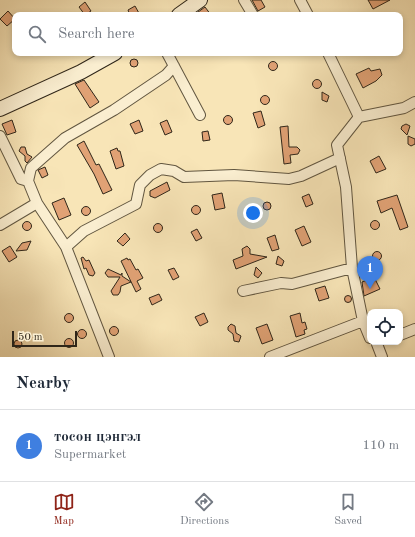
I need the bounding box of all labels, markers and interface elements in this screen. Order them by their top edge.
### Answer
search box [12,12,403,56]
icon: search [26,23,48,45]
text: Search here [58,27,135,42]
your location [243,203,263,223]
pin: 1 [357,256,383,289]
map controls [367,309,403,345]
button: locate [367,309,403,345]
scale bar [12,329,77,348]
text: 50 m [18,332,43,343]
text: Nearby [16,375,71,392]
text: тосон цэнгэл [54,430,141,445]
text: 1 [25,439,33,452]
text: 110 m [362,439,399,452]
text: Supermarket [54,448,126,461]
tab: Map [53,491,75,529]
tab: Directions [180,491,229,529]
tab: Saved [334,491,362,529]

